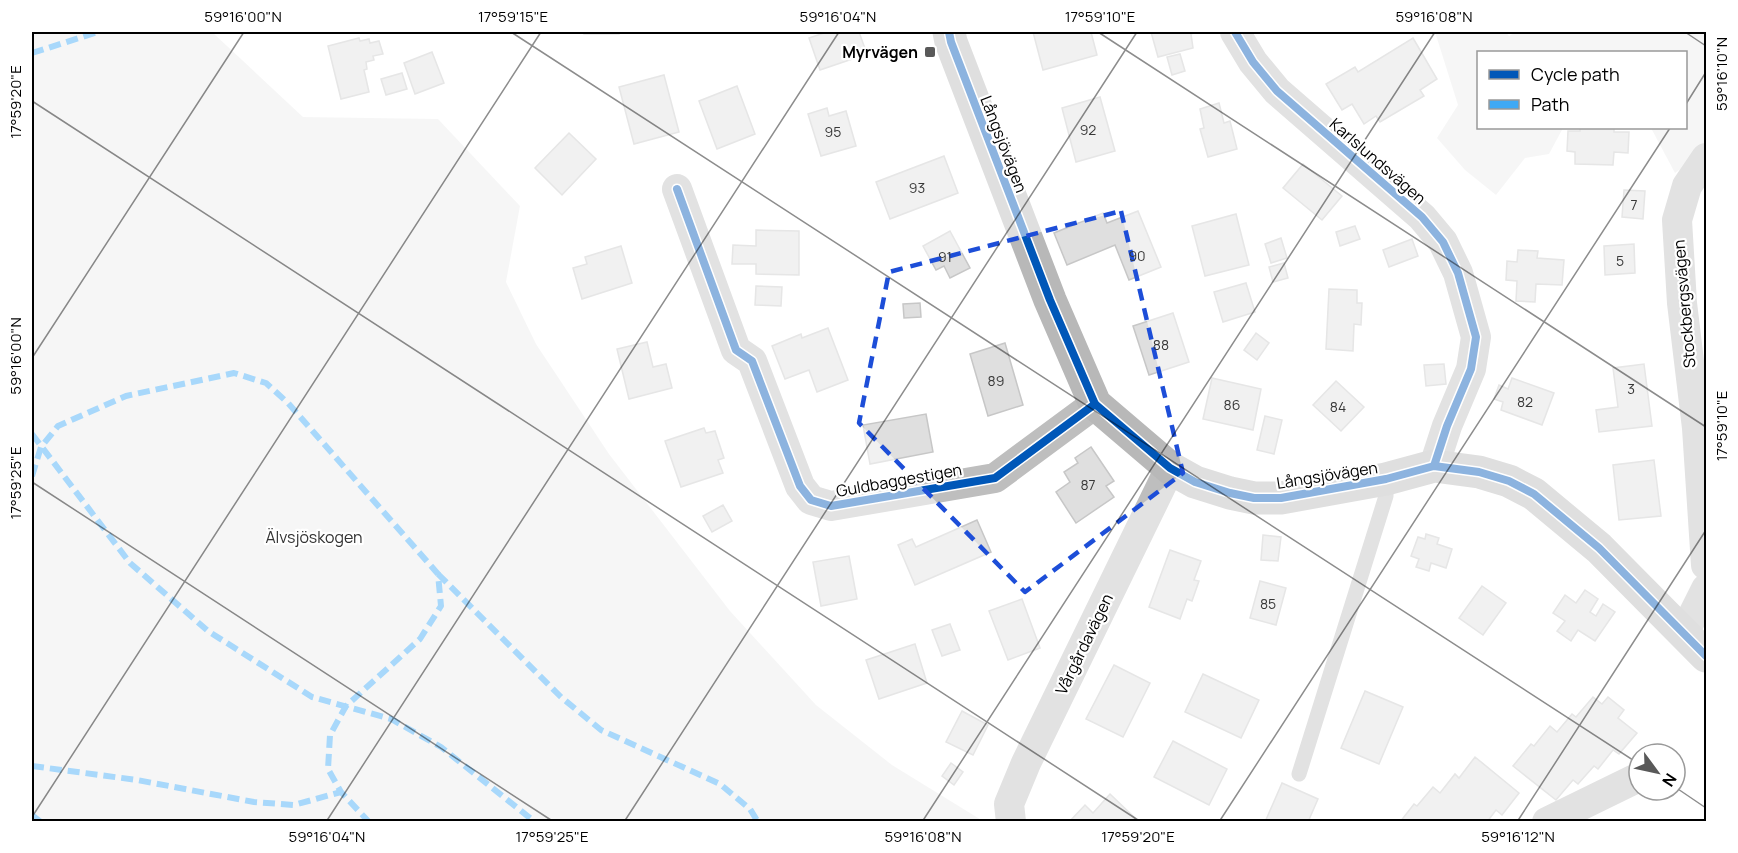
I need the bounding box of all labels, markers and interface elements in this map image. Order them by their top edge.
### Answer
text: 59°16'00"N [204,6,282,27]
text: 17°59'15"E [478,6,548,27]
text: 59°16'04"N [800,6,876,27]
text: 17°59'10"E [1065,6,1135,27]
text: 59°16'08"N [1395,6,1473,27]
text: 59°16'10"N [1711,37,1732,111]
place label: Myrvägen [842,41,918,63]
marker: Myrvägen [923,45,937,59]
legend [1477,51,1687,129]
text: Cycle path [1531,62,1620,86]
text: 17°59'20"E [5,65,26,139]
street label: Långsjövägen [975,92,1033,196]
text: Path [1531,92,1569,116]
street label: Karlslundsvägen [1325,113,1431,209]
house number: 92 [1080,120,1096,139]
house number: 95 [825,122,841,141]
house number: 93 [909,178,925,197]
house number: 7 [1630,195,1638,214]
street label: Stockbergsvägen [1667,239,1701,369]
house number: 90 [1128,246,1146,265]
house number: 91 [938,247,952,266]
house number: 5 [1616,251,1624,270]
text: 59°16'00"N [5,317,26,395]
house number: 88 [1153,335,1169,354]
house number: 89 [988,371,1004,390]
house number: 3 [1627,379,1635,398]
text: 17°59'10"E [1711,391,1732,461]
house number: 82 [1517,392,1533,411]
house number: 86 [1224,395,1240,414]
house number: 84 [1330,397,1346,416]
text: 17°59'25"E [5,447,26,519]
street label: Långsjövägen [1275,456,1379,494]
street label: Guldbaggestigen [834,458,964,502]
house number: 87 [1080,475,1096,494]
park label: Älvsjöskogen [265,526,363,548]
street label: Vårgårdavägen [1050,590,1118,698]
house number: 85 [1260,594,1276,613]
north arrow [1627,742,1687,802]
text: N [1657,769,1682,791]
text: 59°16'04"N [289,826,365,847]
text: 17°59'25"E [516,826,588,847]
text: 59°16'08"N [884,826,962,847]
text: 17°59'20"E [1101,826,1175,847]
text: 59°16'12"N [1481,826,1555,847]

